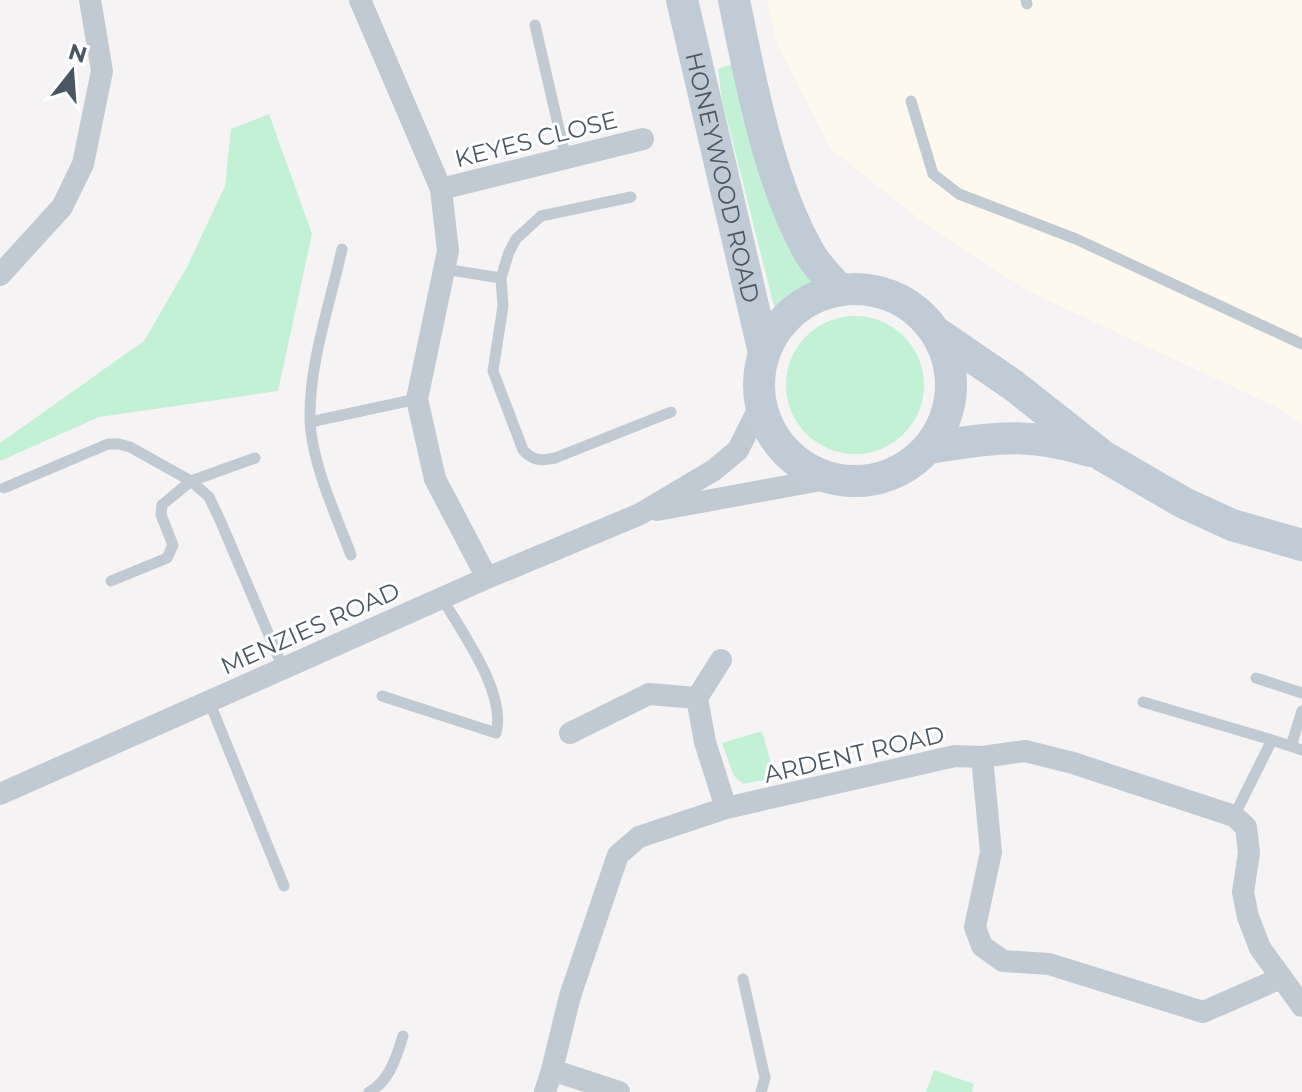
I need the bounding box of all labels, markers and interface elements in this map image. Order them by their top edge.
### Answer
north arrow [32,32,112,112]
text: N [65,38,90,69]
street label: HONEYWOOD ROAD [680,49,766,306]
street label: KEYES CLOSE [452,105,620,173]
street label: MENZIES ROAD [216,576,404,680]
street label: ARDENT ROAD [761,719,947,789]

